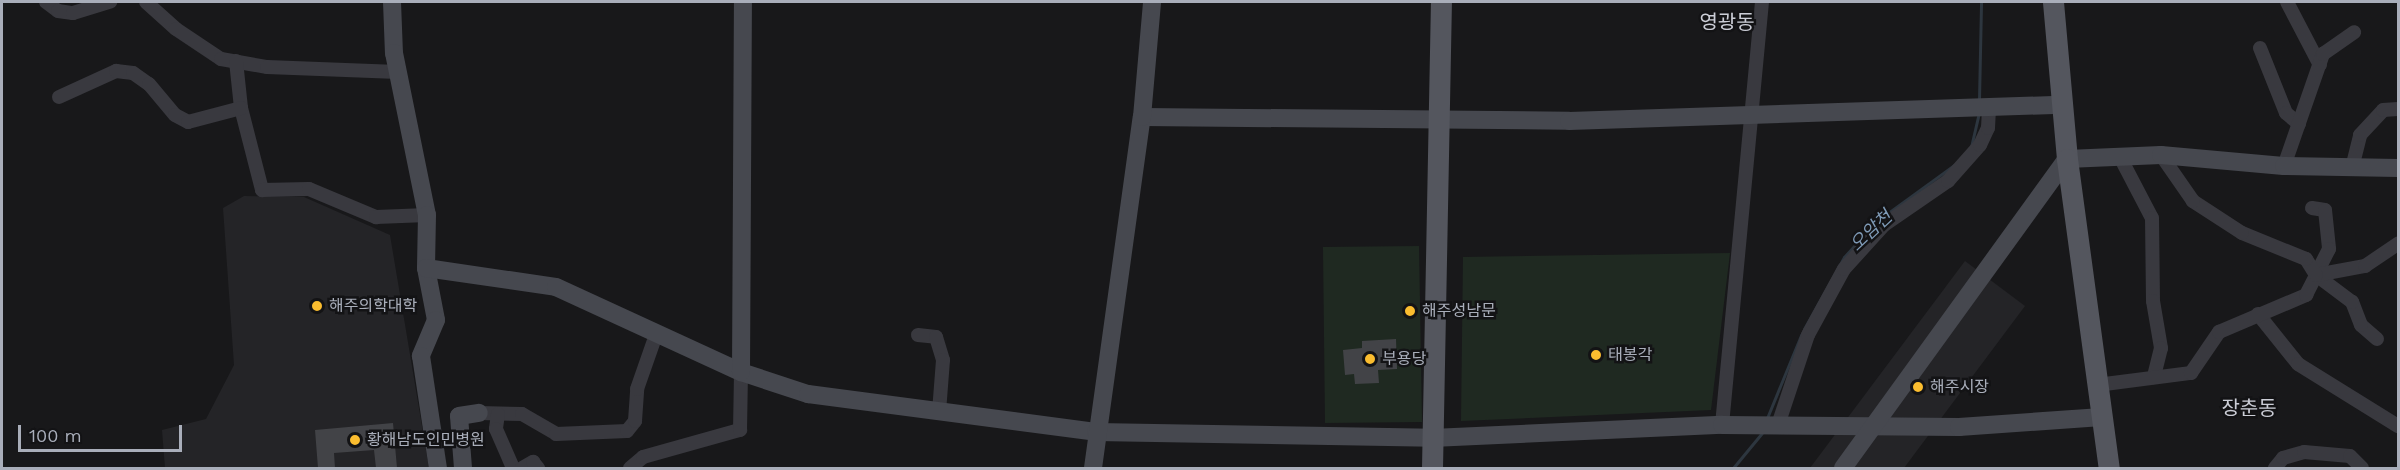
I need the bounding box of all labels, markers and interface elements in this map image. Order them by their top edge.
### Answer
district label: 영광동 [1699,10,1755,34]
water label: 오암천 [1845,206,1897,256]
place label: 해주의학대학 [329,296,417,316]
marker: 해주의학대학 [310,299,324,313]
place label: 해주성남문 [1422,301,1496,321]
marker: 해주성남문 [1403,304,1417,318]
place label: 태봉각 [1608,345,1652,365]
marker: 태봉각 [1589,348,1603,362]
place label: 부용당 [1382,349,1426,369]
marker: 부용당 [1363,352,1377,366]
place label: 해주시장 [1930,377,1989,397]
marker: 해주시장 [1911,380,1925,394]
district label: 장춘동 [2221,396,2277,420]
scale bar [21,413,184,451]
text: 100 m [29,425,82,446]
place label: 황해남도인민병원 [367,430,485,450]
marker: 황해남도인민병원 [348,433,362,447]

